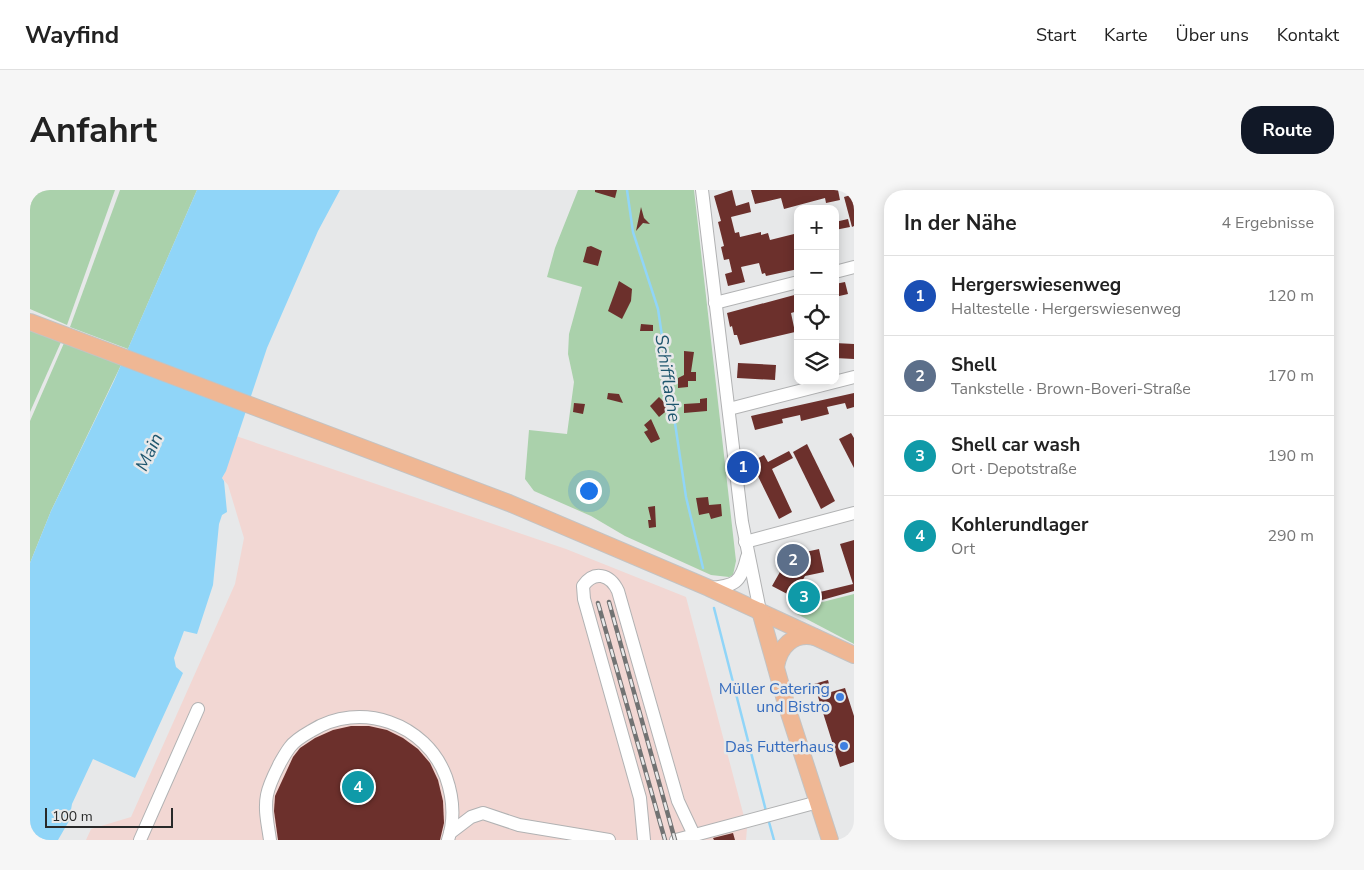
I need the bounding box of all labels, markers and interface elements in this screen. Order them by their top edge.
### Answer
text: Wayfind [25,19,119,51]
text: Start [1036,23,1076,47]
text: Karte [1104,23,1148,47]
text: Über uns [1176,23,1249,47]
text: Kontakt [1277,23,1339,47]
button: Route [1241,106,1334,154]
text: Anfahrt [30,107,157,154]
map controls [794,205,839,385]
button: + [794,205,839,250]
text: In der Nähe [904,209,1017,237]
text: 4 Ergebnisse [1221,212,1314,234]
button: − [794,250,839,295]
text: Hergerswiesenweg [951,272,1121,298]
text: 1 [915,285,925,307]
text: 120 m [1267,285,1314,307]
button: locate [794,295,839,340]
text: Haltestelle · Hergerswiesenweg [951,298,1181,320]
water label: Schifflache [649,332,687,424]
button: layers [794,340,839,385]
text: Shell [951,352,997,378]
text: 2 [915,365,925,387]
text: 170 m [1267,365,1314,387]
text: Tankstelle · Brown-Boveri-Straße [951,378,1191,400]
water label: Main [130,429,168,475]
text: Shell car wash [951,432,1080,458]
text: 3 [915,445,925,467]
text: 190 m [1267,445,1314,467]
pin: 1 [727,448,759,486]
text: Ort · Depotstraße [951,458,1077,480]
your location [576,478,602,504]
text: Kohlerundlager [951,512,1088,538]
text: 4 [915,525,925,547]
text: 290 m [1267,525,1314,547]
text: Ort [951,538,975,560]
pin: 2 [777,541,809,579]
pin: 3 [788,578,820,616]
place label: Müller Catering und Bistro [719,678,830,718]
marker: Müller Catering und Bistro [834,691,846,703]
place label: Das Futterhaus [725,736,834,758]
marker: Das Futterhaus [838,740,850,752]
pin: 4 [342,768,374,806]
scale bar [45,805,172,828]
text: 100 m [52,807,93,826]

